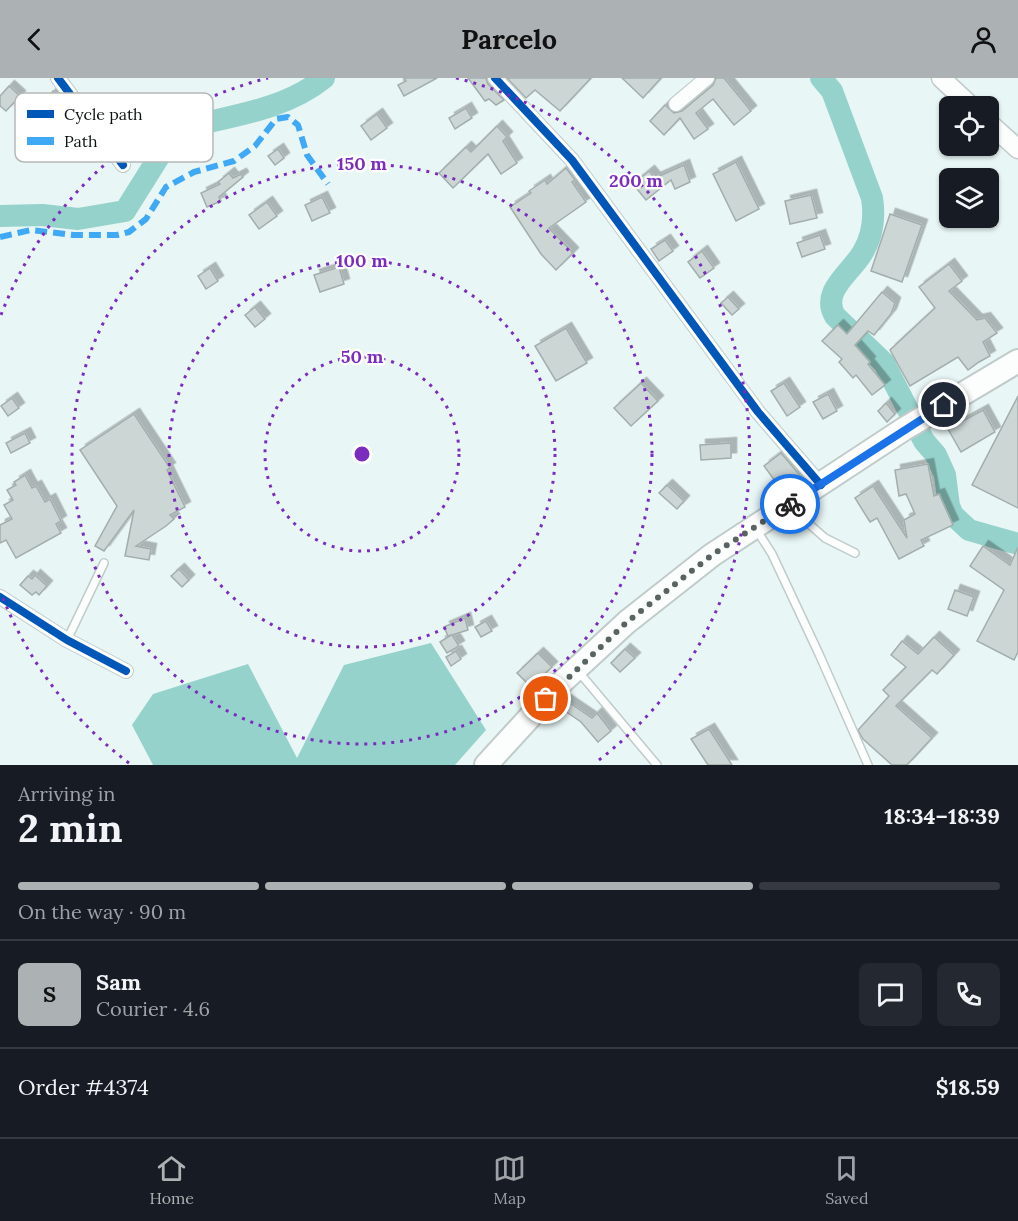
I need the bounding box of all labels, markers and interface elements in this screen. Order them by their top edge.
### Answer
text: Parcelo [461,22,557,56]
icon: back [18,23,51,56]
icon: person [967,23,1000,56]
legend [15,93,213,162]
map controls [939,96,999,228]
button: locate [939,96,999,156]
text: Cycle path [64,104,143,124]
text: Path [64,131,98,151]
text: 150 m [337,152,387,175]
button: layers [939,168,999,228]
text: 200 m [609,169,663,192]
text: 100 m [336,249,388,272]
text: 50 m [341,345,384,368]
pin [918,379,969,430]
icon: home [927,388,960,421]
centre of rings [352,444,372,464]
courier [760,474,820,534]
icon: bike [774,488,807,521]
pin [520,673,571,724]
icon: bag [529,682,562,715]
text: Arriving in [18,781,115,806]
text: 18:34–18:39 [884,802,1000,830]
text: 2 min [18,803,123,853]
text: On the way · 90 m [18,899,186,924]
button: chat [859,963,922,1026]
button: phone [937,963,1000,1026]
text: Sam [96,968,141,996]
text: S [43,980,56,1008]
text: Courier · 4.6 [96,996,210,1021]
text: Order #4374 [18,1073,149,1101]
text: $18.59 [936,1073,1000,1101]
tab: Home [150,1152,194,1208]
tab: Map [493,1152,526,1208]
tab: Saved [825,1152,868,1208]

